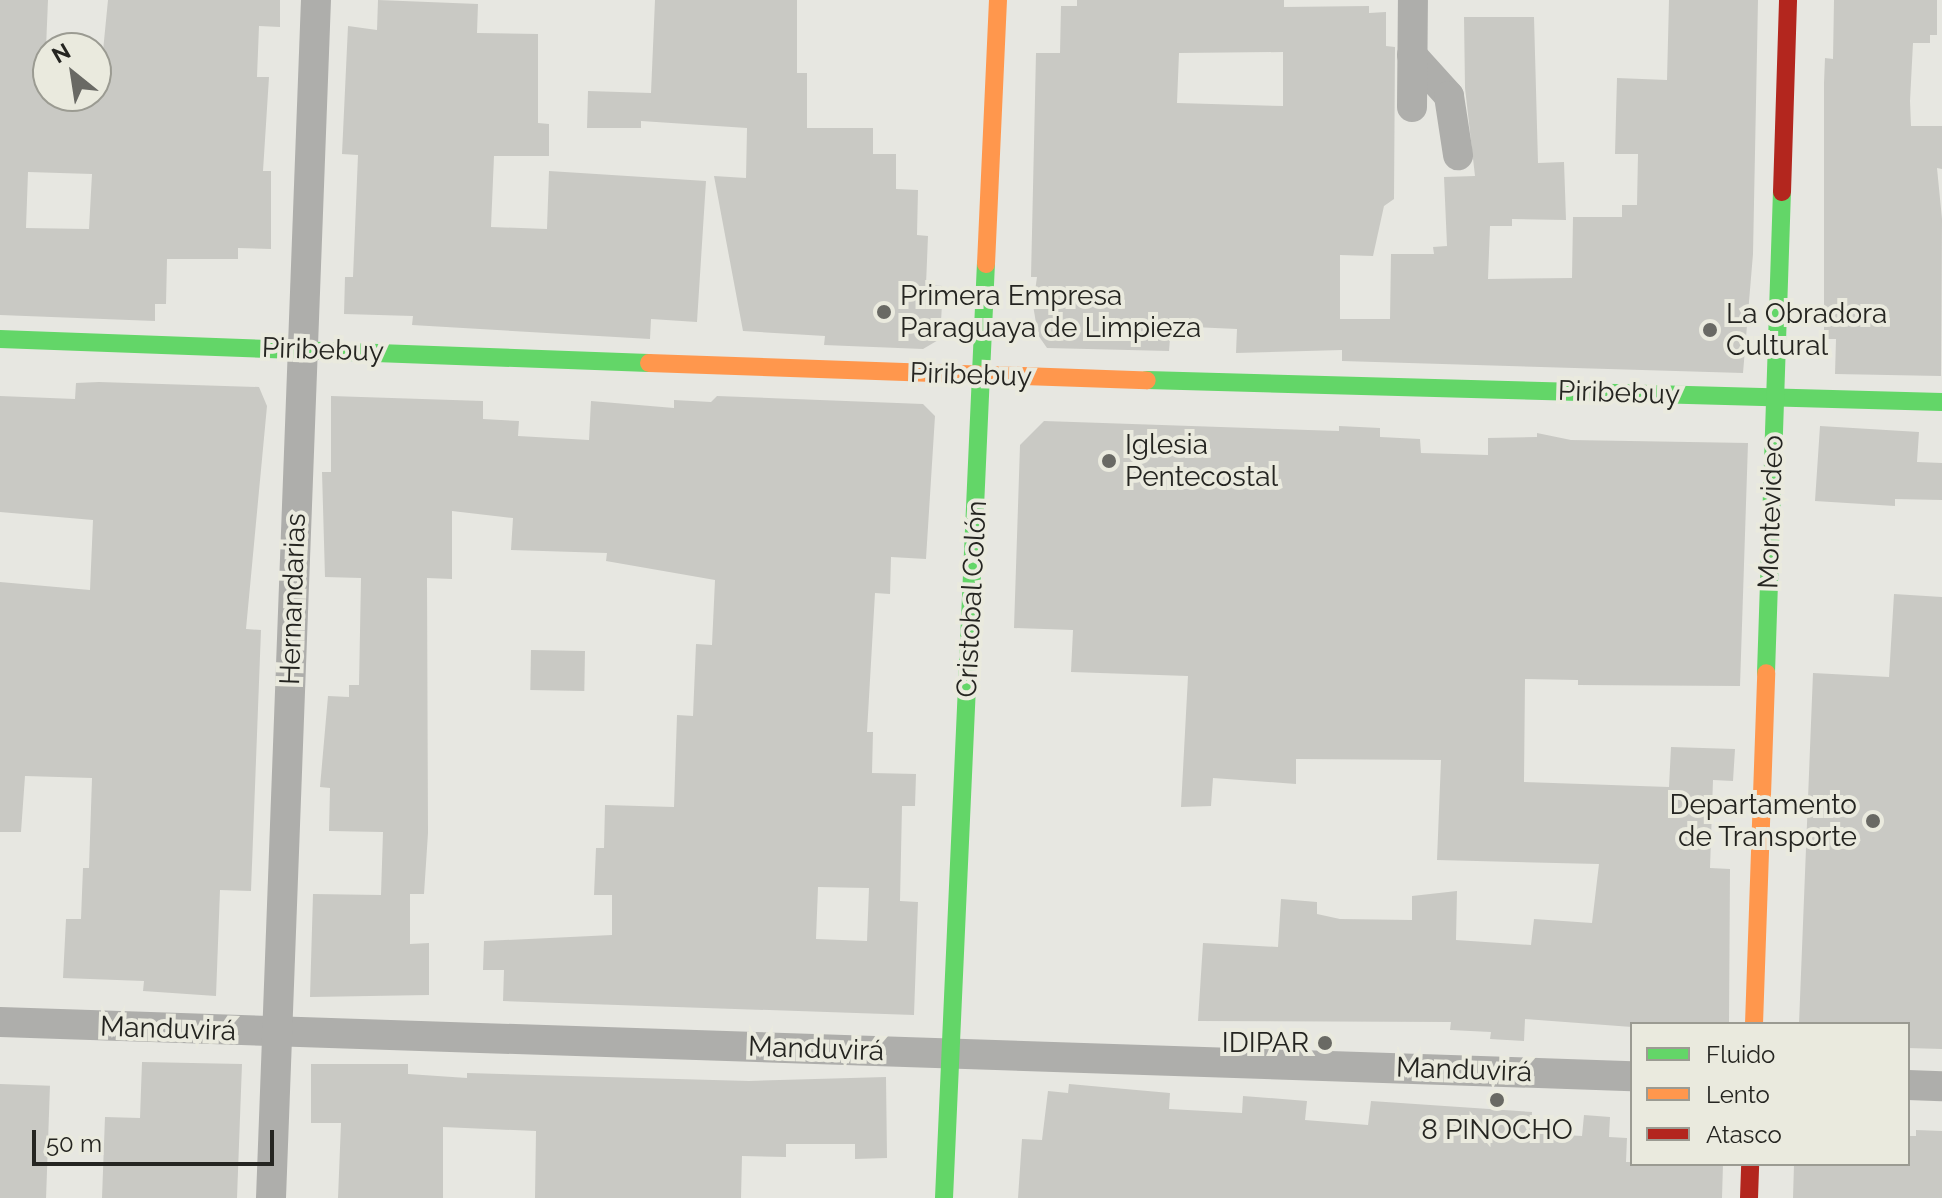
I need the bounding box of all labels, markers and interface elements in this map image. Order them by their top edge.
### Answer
north arrow [32,32,112,112]
text: N [47,37,75,68]
place label: Primera Empresa Paraguaya de Limpieza [900,279,1201,345]
place label: La Obradora Cultural [1726,297,1887,363]
marker: Primera Empresa Paraguaya de Limpieza [875,303,893,321]
marker: La Obradora Cultural [1701,321,1719,339]
street label: Piribebuy [261,331,385,369]
street label: Piribebuy [909,356,1033,394]
street label: Piribebuy [1557,374,1681,412]
place label: Iglesia Pentecostal [1125,428,1278,494]
street label: Montevideo [1752,435,1790,589]
marker: Iglesia Pentecostal [1100,452,1118,470]
street label: Cristobal Colón [950,499,994,699]
street label: Hernandarias [273,512,313,686]
place label: Departamento de Transporte [1669,788,1857,854]
marker: Departamento de Transporte [1864,812,1882,830]
street label: Manduvirá [99,1010,237,1048]
legend [1630,1022,1910,1166]
place label: IDIPAR [1222,1026,1309,1060]
street label: Manduvirá [747,1030,885,1068]
marker: IDIPAR [1316,1034,1334,1052]
text: Fluido [1706,1040,1775,1069]
street label: Manduvirá [1395,1051,1533,1089]
text: Lento [1706,1080,1770,1109]
marker: 8 PINOCHO [1488,1091,1506,1109]
place label: 8 PINOCHO [1421,1113,1573,1147]
scale bar [36,1114,278,1164]
text: Atasco [1706,1120,1782,1149]
text: 50 m [46,1129,102,1158]

